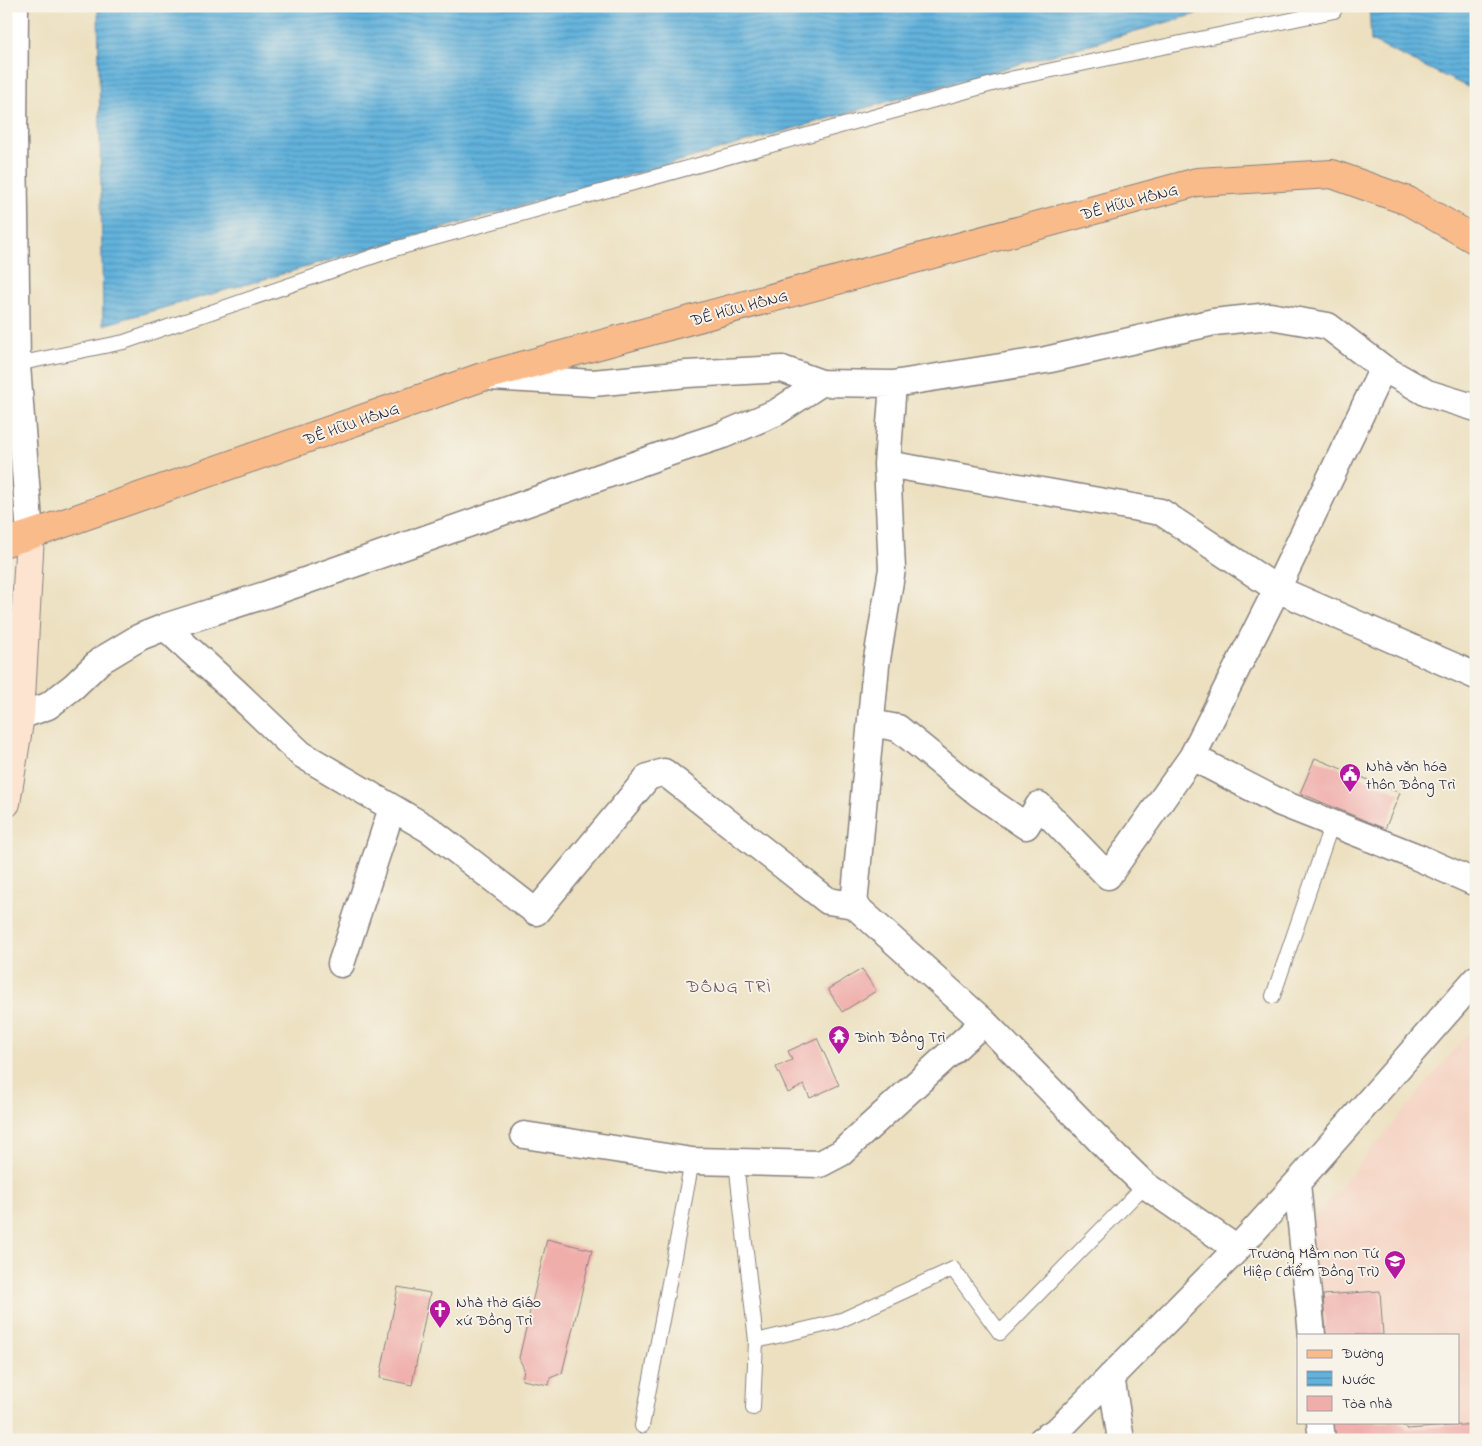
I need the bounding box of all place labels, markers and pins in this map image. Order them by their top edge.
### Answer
place label: Nhà văn hóa thôn Đồng Trì [1366,755,1455,797]
public building icon: Nhà văn hóa thôn Đồng Trì [1338,762,1362,793]
temple icon: Đình Đồng Trì [827,1024,851,1055]
place label: Đình Đồng Trì [854,1026,945,1050]
place label: Trường Mầm non Tứ Hiệp (điểm Đồng Trì) [1243,1242,1379,1284]
school or university icon: Trường Mầm non Tứ Hiệp (điểm Đồng Trì) [1383,1249,1407,1280]
place label: Nhà thờ Giáo xứ Đồng Trì [455,1291,541,1333]
church icon: Nhà thờ Giáo xứ Đồng Trì [428,1298,452,1329]

